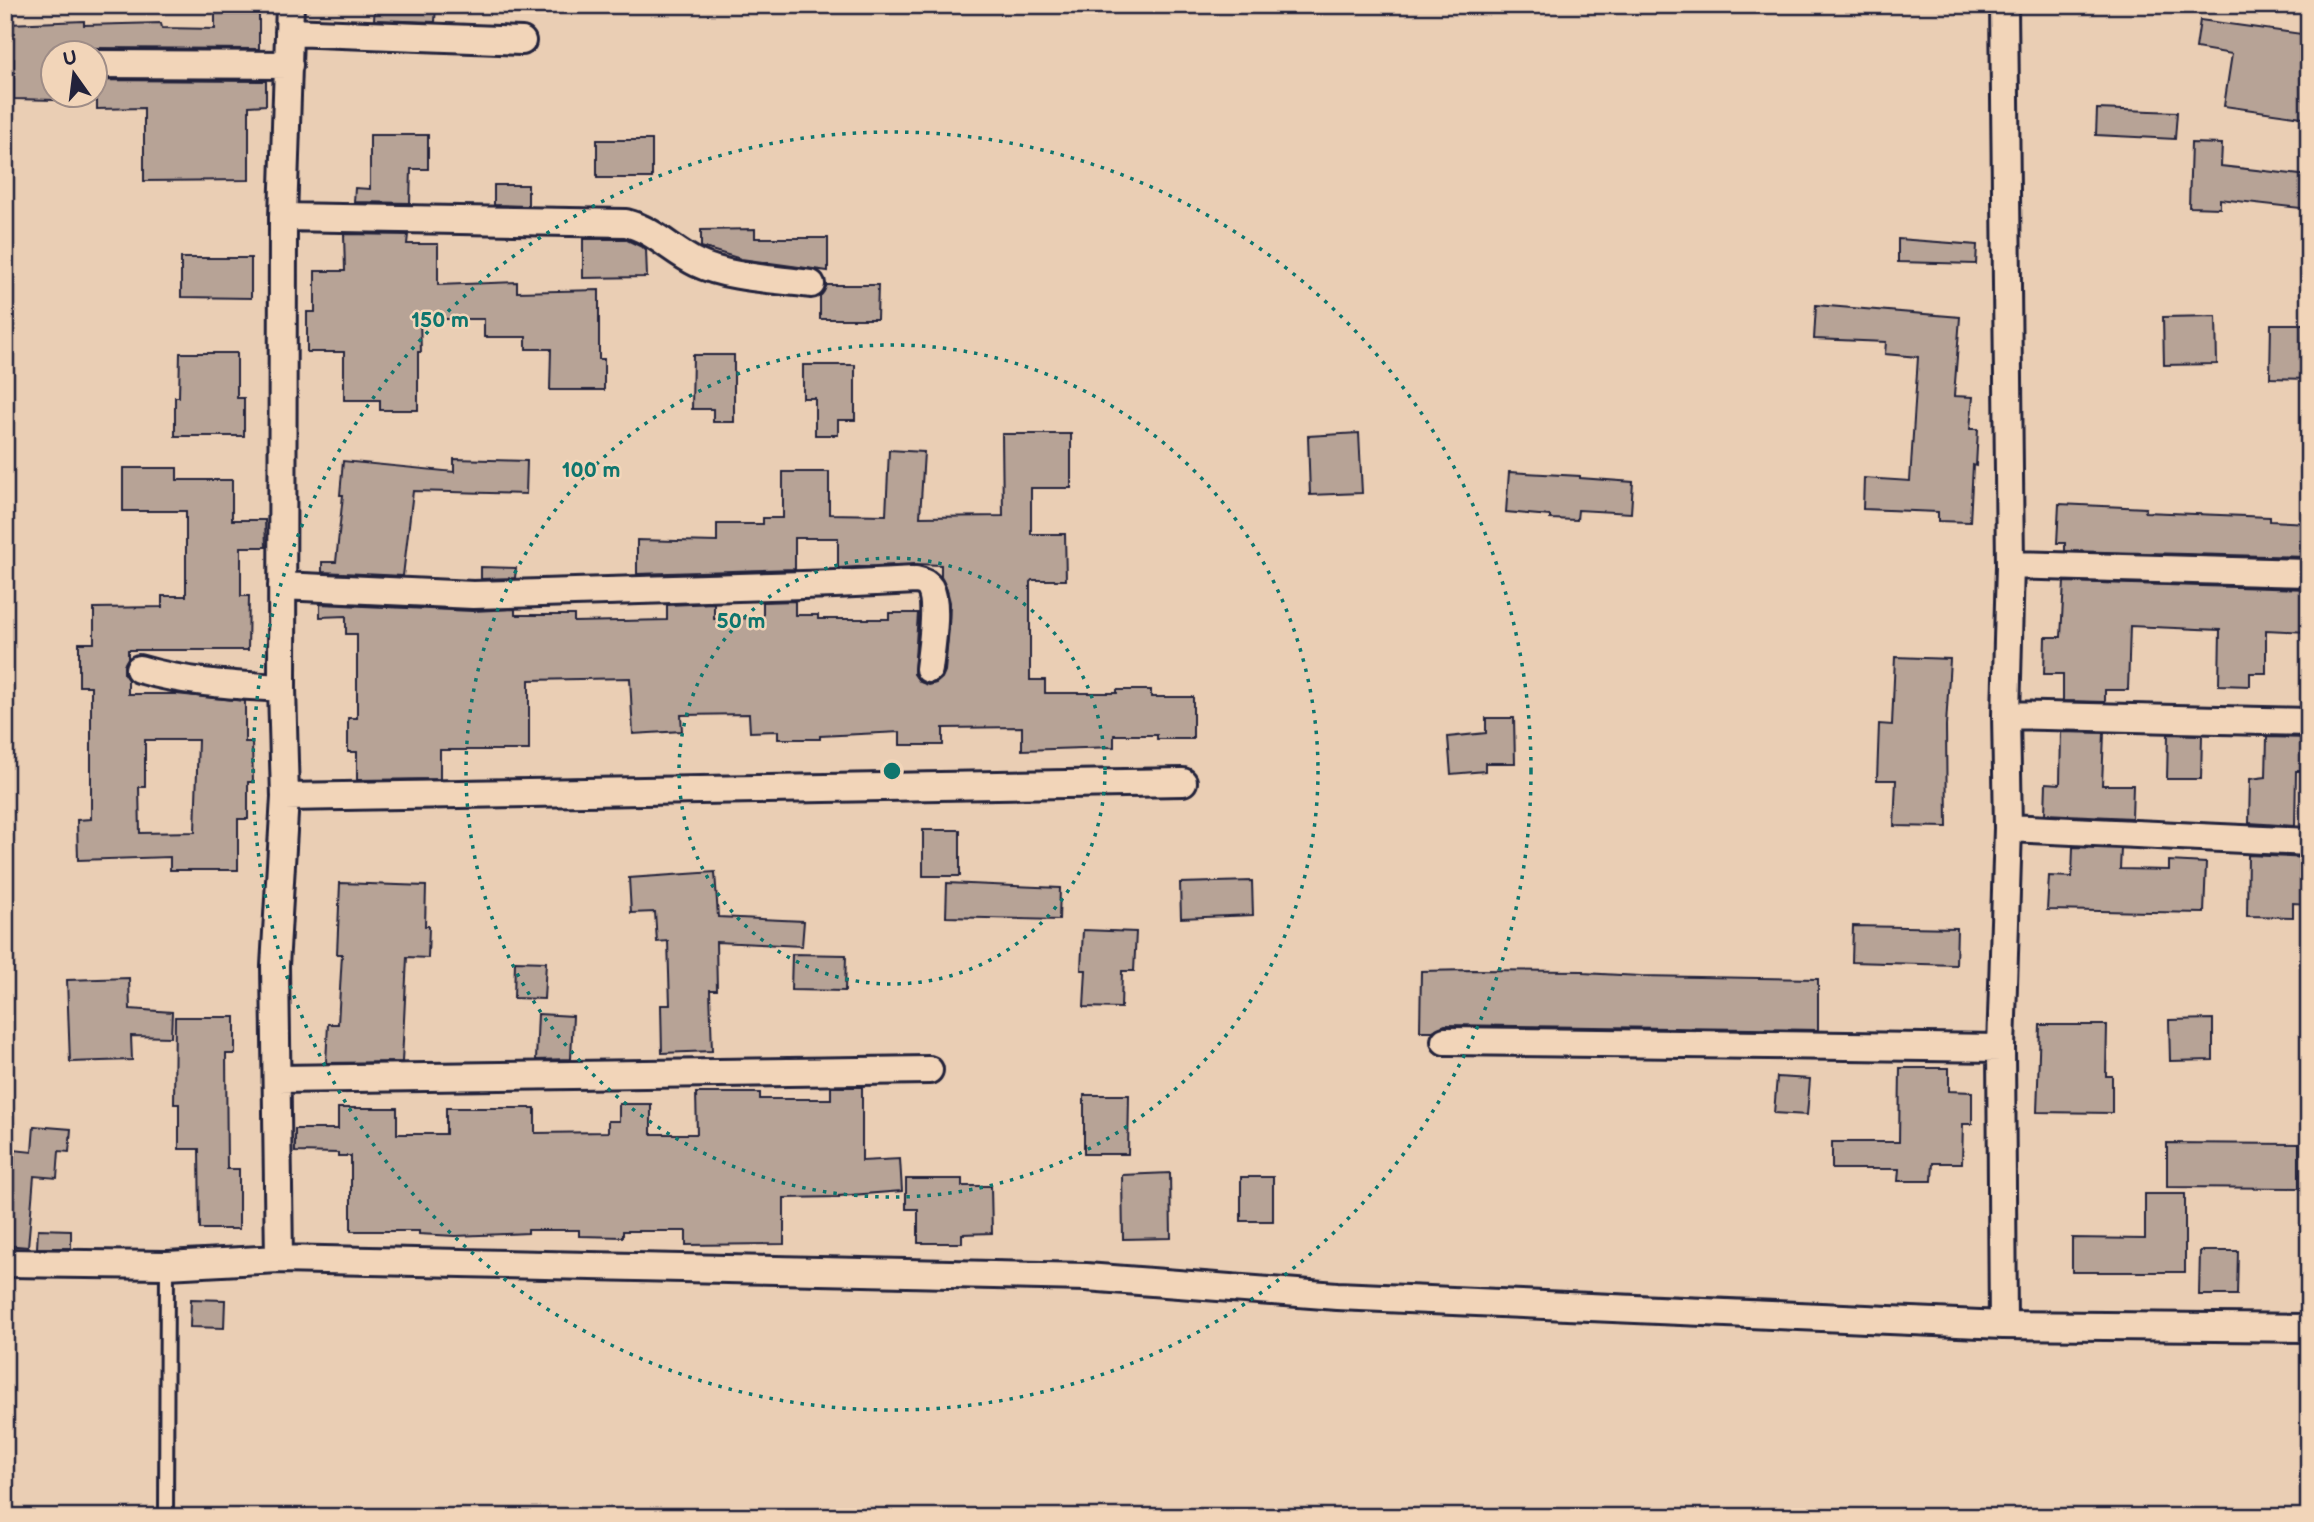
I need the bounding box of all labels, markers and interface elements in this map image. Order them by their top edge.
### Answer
north arrow [38,38,108,108]
text: U [61,46,80,72]
text: 150 m [411,308,469,333]
text: 100 m [562,458,620,483]
text: 50 m [717,609,765,634]
centre of rings [880,759,904,783]

